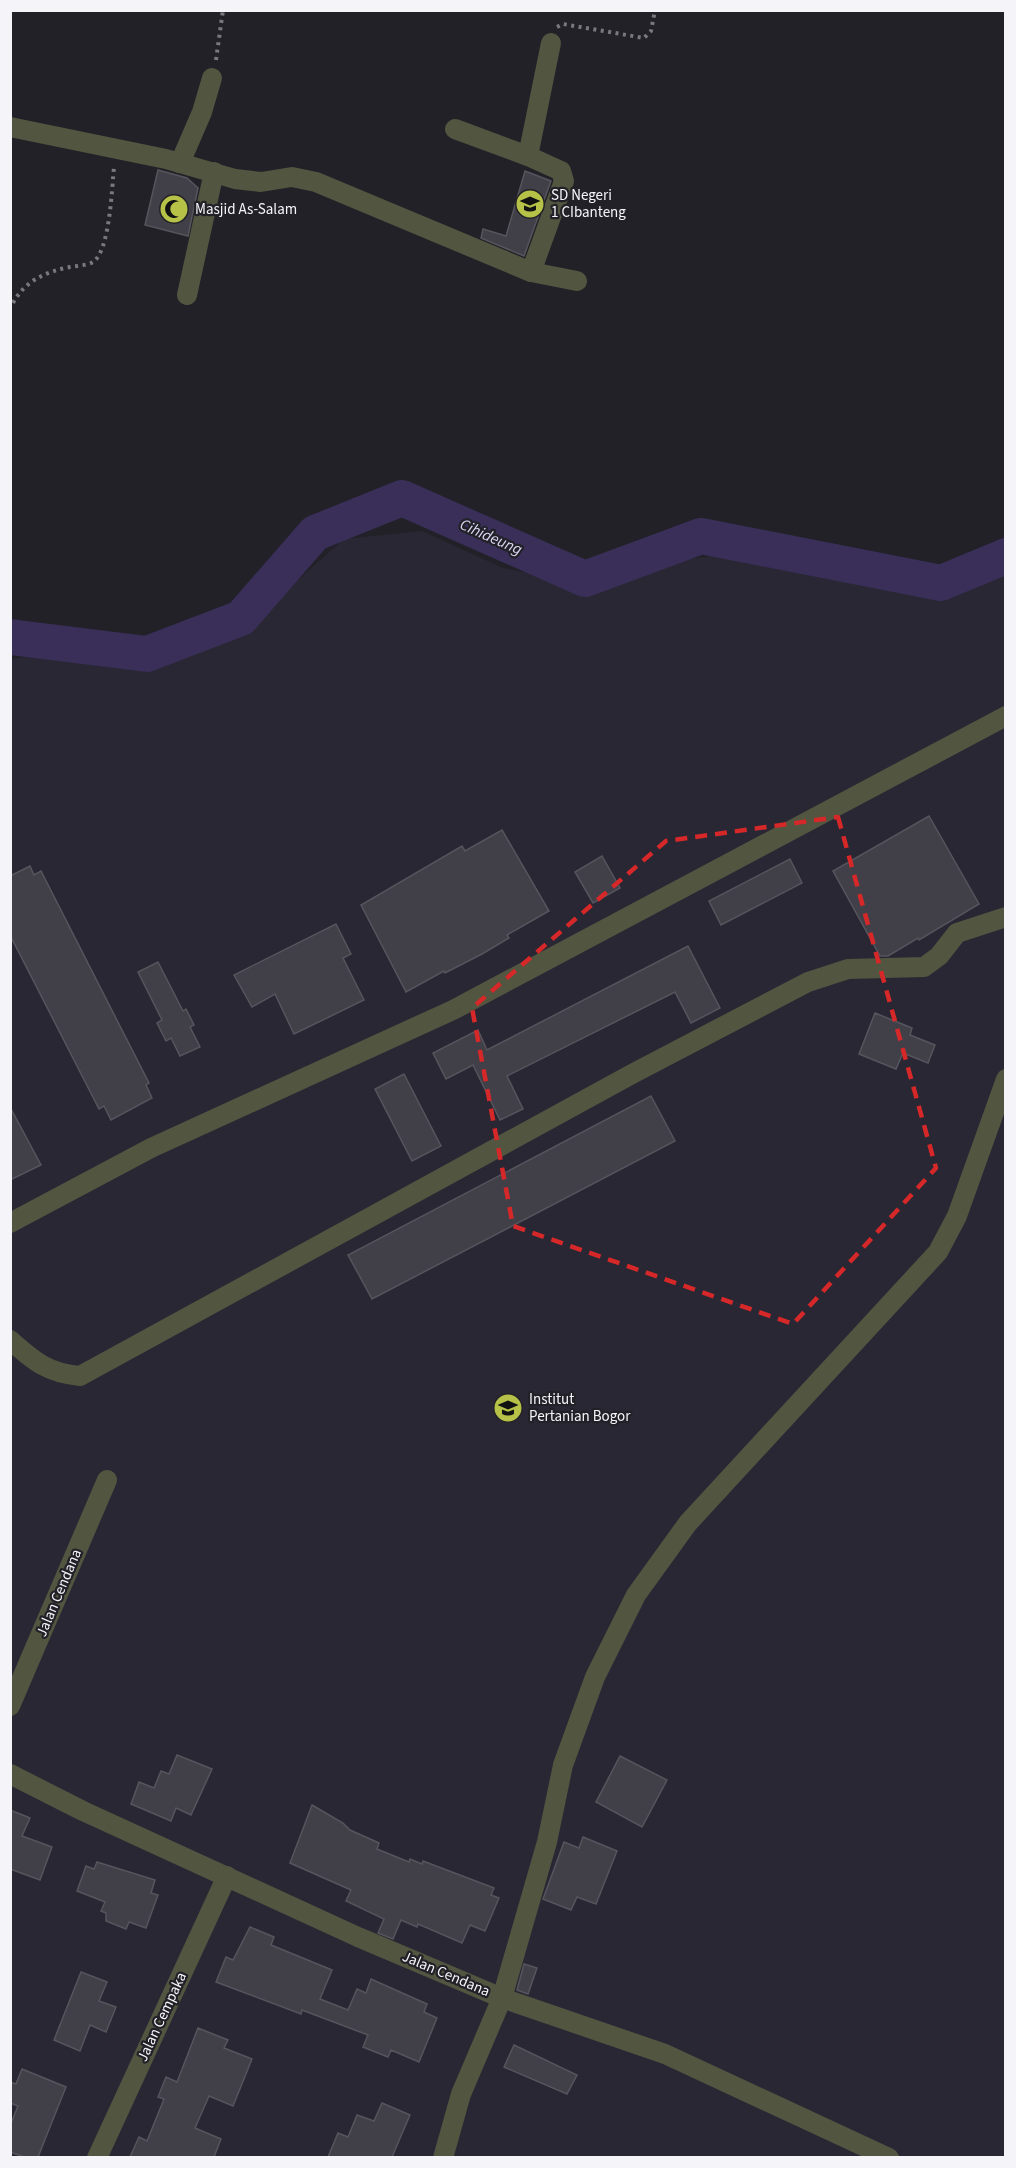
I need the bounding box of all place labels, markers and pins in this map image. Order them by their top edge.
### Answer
place label: SD Negeri 1 CIbanteng [551,185,626,223]
school or university icon: SD Negeri 1 CIbanteng [514,188,546,220]
mosque icon: Masjid As-Salam [158,193,190,225]
place label: Masjid As-Salam [195,199,297,220]
place label: Institut Pertanian Bogor [529,1389,631,1427]
school or university icon: Institut Pertanian Bogor [492,1392,524,1424]

